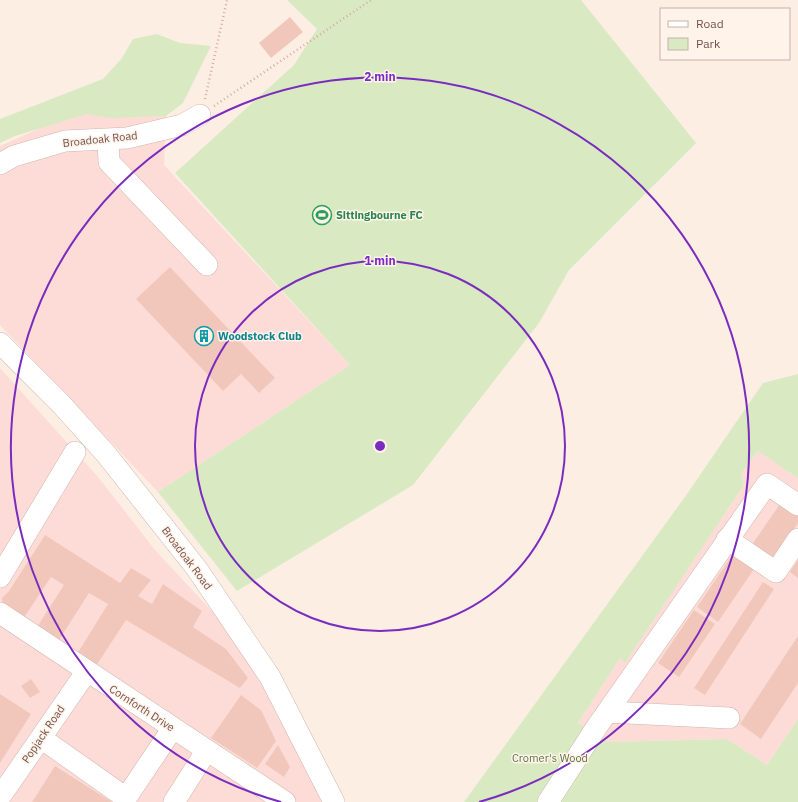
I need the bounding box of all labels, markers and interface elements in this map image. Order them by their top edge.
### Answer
legend [660,8,790,60]
text: Road [696,16,724,31]
text: Park [696,36,721,51]
text: 2 min [364,69,396,84]
street label: Broadoak Road [62,128,138,150]
sports icon: Sittingbourne FC [311,204,333,226]
place label: Sittingbourne FC [336,208,423,222]
text: 1 min [364,253,396,268]
building icon: Woodstock Club [193,325,215,347]
place label: Woodstock Club [218,329,302,343]
centre of rings [373,439,387,453]
street label: Broadoak Road [159,524,215,592]
street label: Cornforth Drive [107,682,177,734]
street label: Popjack Road [19,702,67,766]
park label: Cromer's Wood [512,751,588,765]

